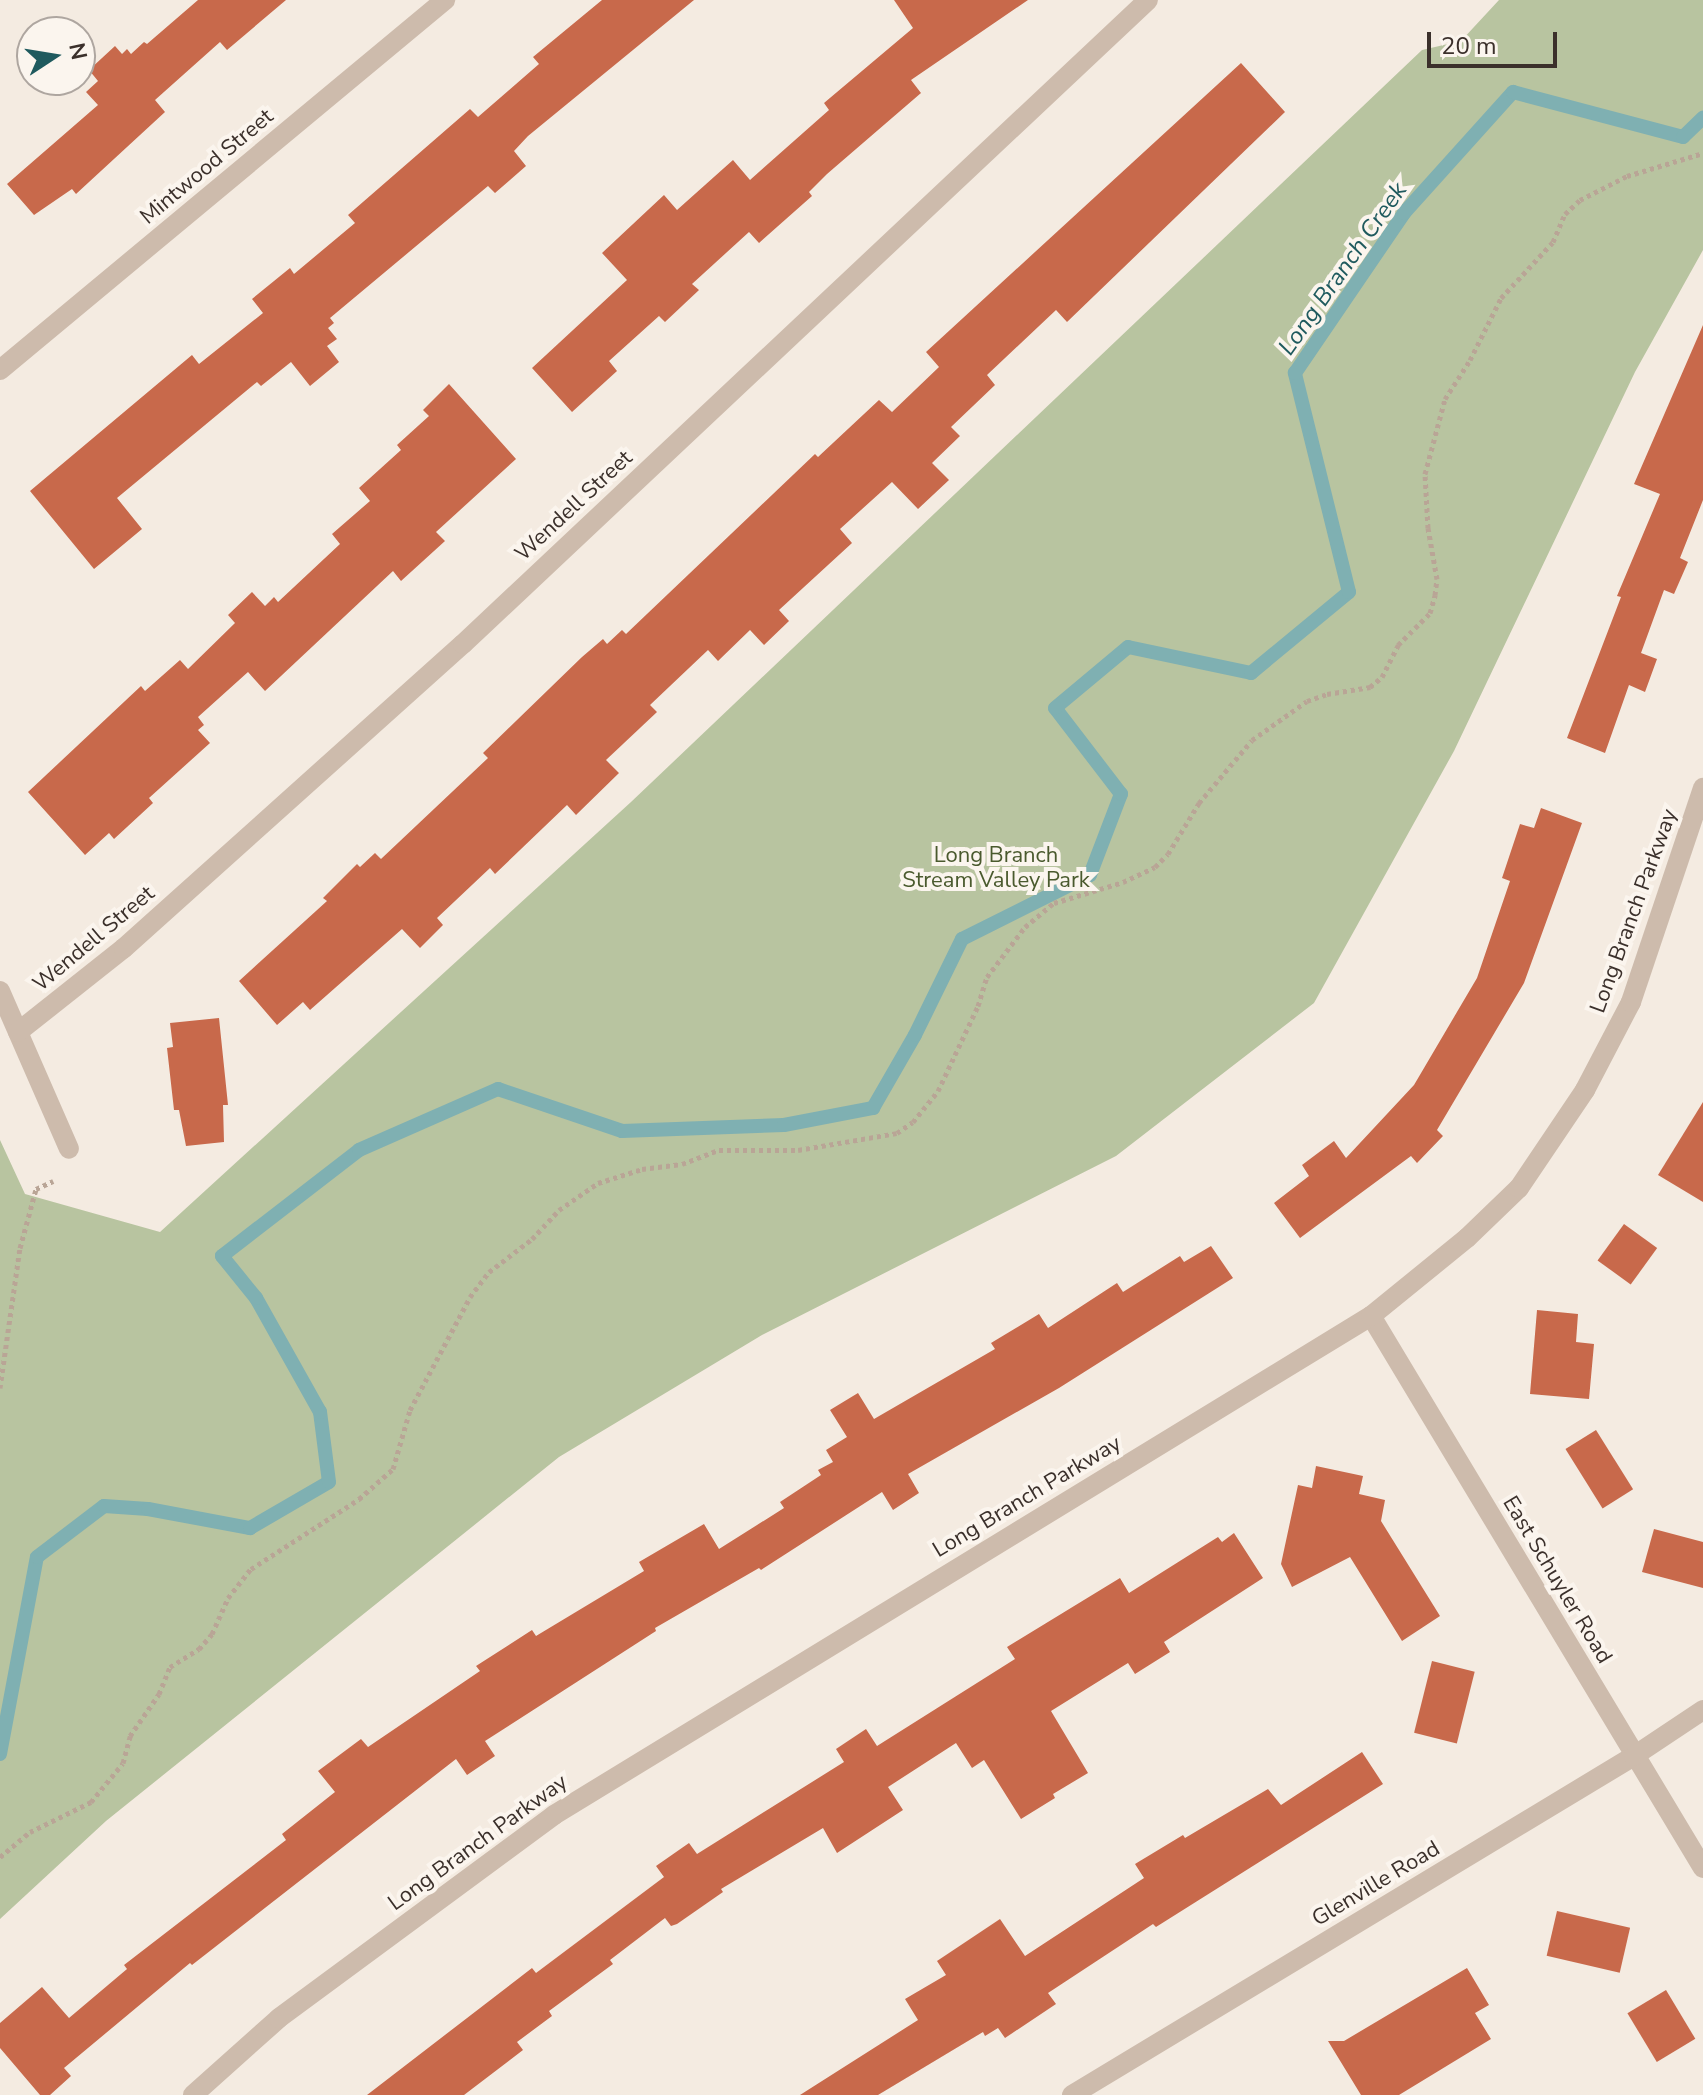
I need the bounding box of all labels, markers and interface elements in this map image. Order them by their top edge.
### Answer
north arrow [16,16,96,96]
scale bar [1431,16,1561,66]
text: 20 m [1441,30,1497,62]
text: N [61,40,94,63]
street label: Mintwood Street [135,104,279,230]
water label: Long Branch Creek [1273,177,1413,361]
street label: Wendell Street [510,445,638,567]
street label: Long Branch Parkway [1585,805,1683,1017]
park label: Long Branch Stream Valley Park [902,842,1090,894]
street label: Wendell Street [28,881,160,997]
street label: Long Branch Parkway [928,1430,1126,1564]
street label: East Schuyler Road [1497,1491,1617,1669]
street label: Long Branch Parkway [383,1769,573,1917]
street label: Glenville Road [1307,1836,1445,1932]

